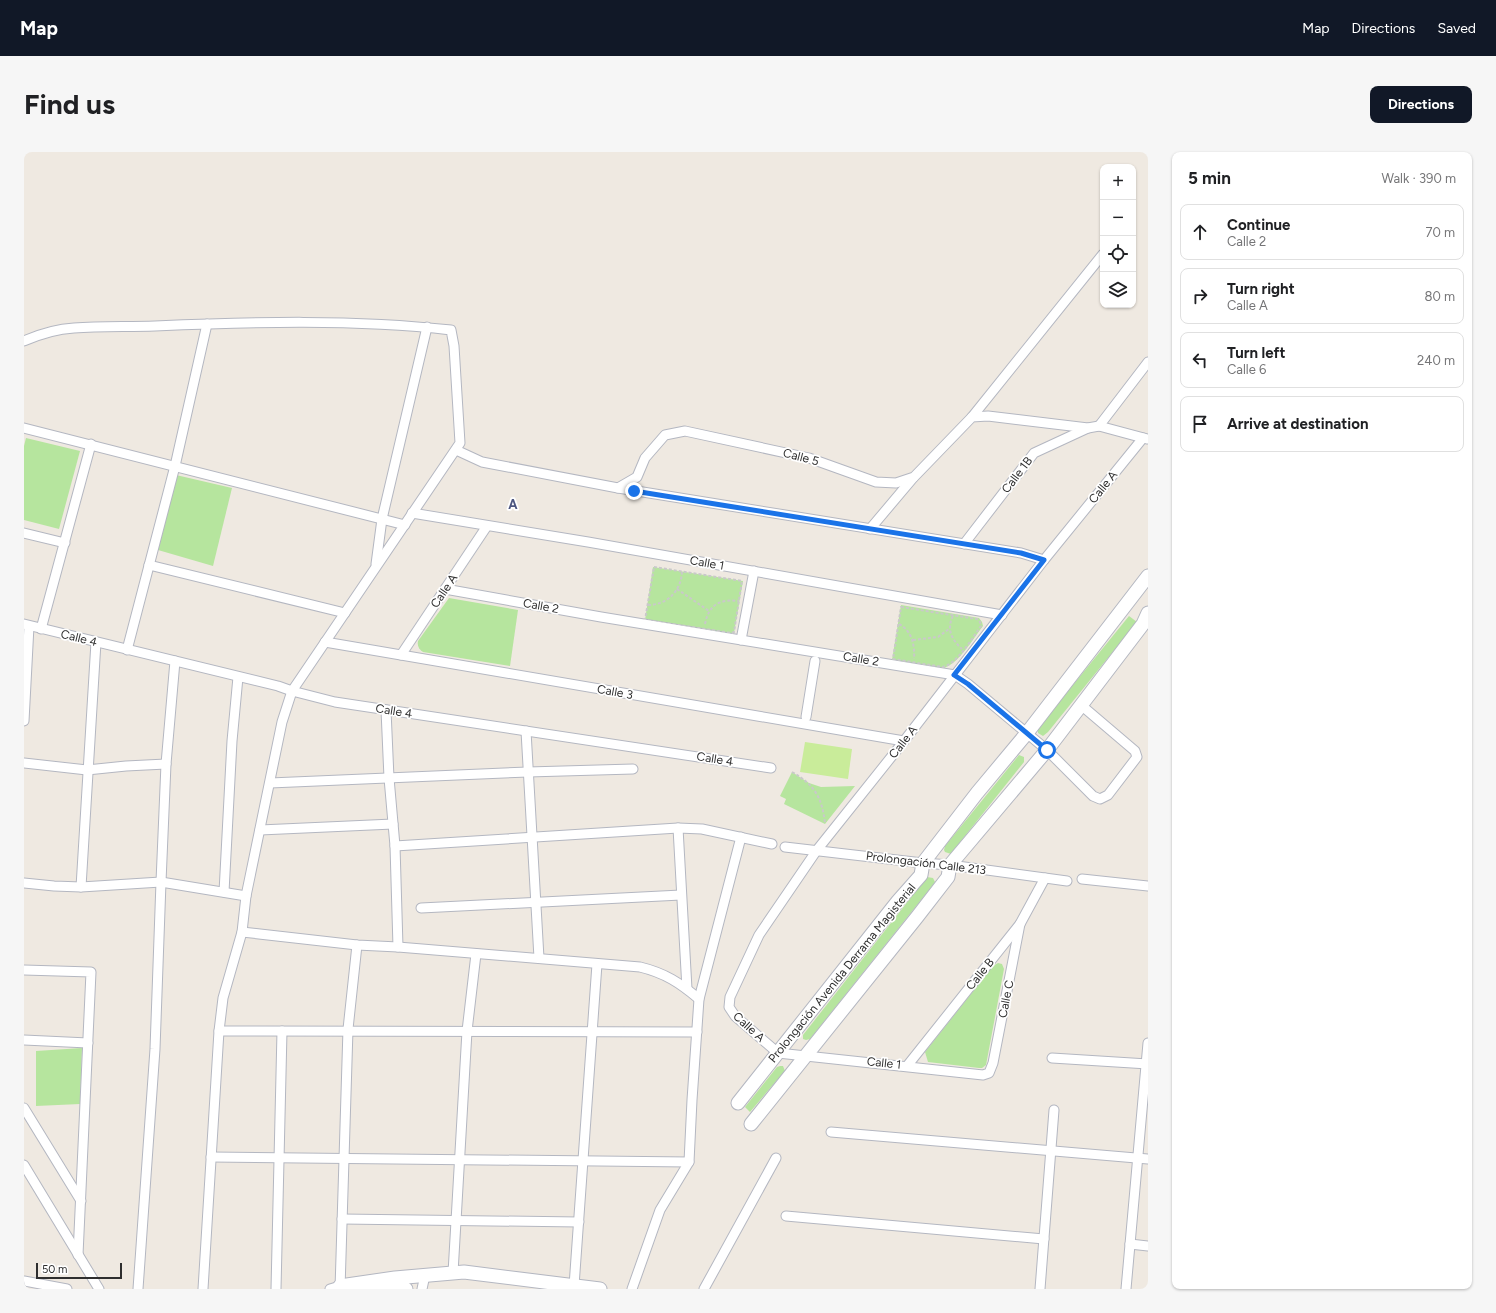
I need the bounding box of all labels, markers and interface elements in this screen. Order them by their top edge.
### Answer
text: Map [20,17,58,40]
text: Map [1302,20,1330,37]
text: Directions [1352,20,1415,37]
text: Saved [1437,20,1476,37]
button: Directions [1370,86,1472,123]
text: Find us [24,87,115,121]
map controls [1100,164,1136,308]
button: + [1100,164,1136,200]
text: 5 min [1188,168,1231,188]
text: Walk · 390 m [1381,171,1456,186]
button: − [1100,200,1136,236]
text: Continue [1227,216,1290,234]
icon: ahead [1189,221,1211,243]
text: 70 m [1425,225,1455,240]
text: Calle 2 [1227,234,1266,249]
button: locate [1100,236,1136,272]
button: layers [1100,272,1136,308]
text: Turn right [1227,280,1295,298]
icon: right [1189,285,1211,307]
text: 80 m [1424,289,1455,304]
text: Calle A [1227,298,1268,313]
text: Turn left [1227,344,1285,362]
icon: left [1189,349,1211,371]
text: 240 m [1417,353,1455,368]
text: Calle 6 [1227,362,1266,377]
icon: arrive [1189,413,1211,435]
text: Arrive at destination [1227,415,1368,433]
street label: Calle 5 [782,446,821,469]
street label: Calle 1B [999,454,1035,496]
street label: Calle A [1086,468,1120,506]
route end [625,482,643,500]
district label: A [508,497,518,512]
street label: Calle 1 [689,553,725,573]
street label: Calle A [428,571,460,611]
street label: Calle 2 [522,596,560,616]
street label: Calle 4 [59,627,99,649]
street label: Calle 2 [842,649,880,669]
street label: Calle 3 [596,682,634,702]
street label: Calle 4 [375,701,414,721]
street label: Calle A [886,723,920,761]
route start [1038,741,1056,759]
street label: Calle 4 [696,749,735,769]
street label: Prolongación Calle 213 [865,849,987,877]
street label: Prolongación Avenida Derrama Magisterial [765,881,919,1065]
street label: Calle B [963,955,997,993]
street label: Calle C [995,979,1017,1019]
street label: Calle A [730,1009,768,1045]
street label: Calle 1 [866,1054,902,1072]
scale bar [36,1261,122,1280]
text: 50 m [42,1263,67,1276]

